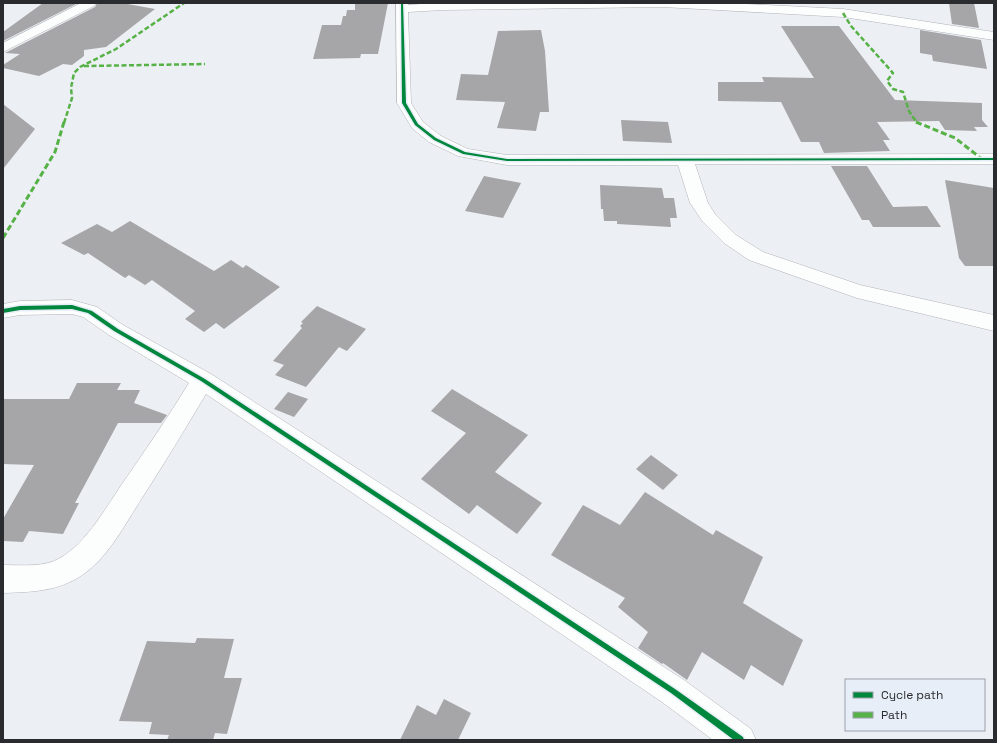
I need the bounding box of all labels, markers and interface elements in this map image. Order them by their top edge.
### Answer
legend [845,679,985,731]
text: Cycle path [881,687,943,703]
text: Path [881,707,907,723]

